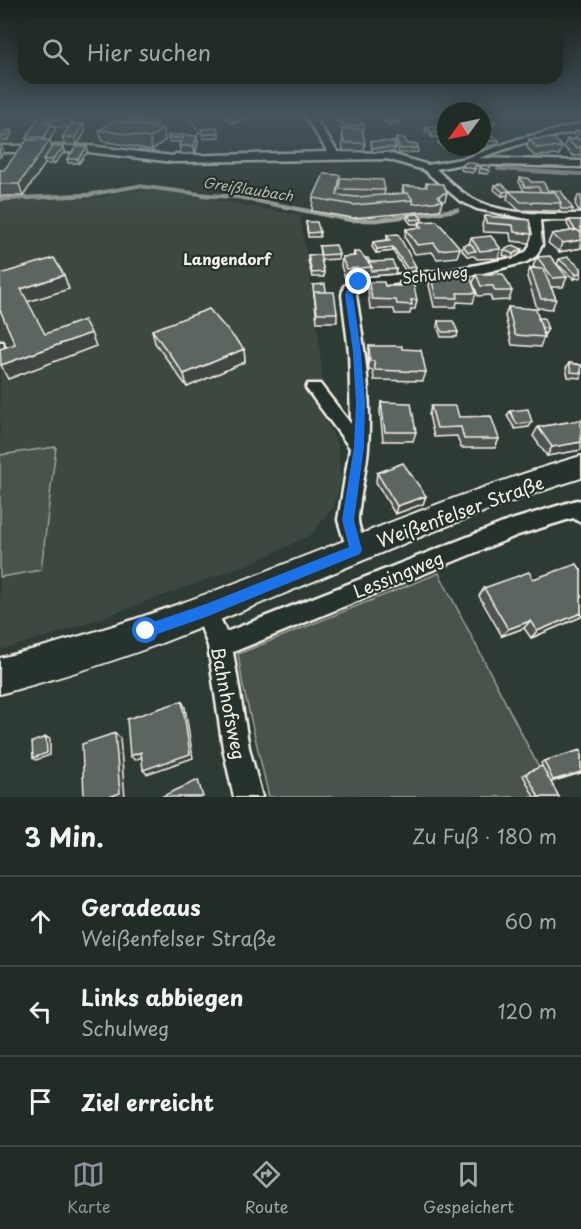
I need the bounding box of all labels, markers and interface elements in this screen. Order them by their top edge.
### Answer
search box [18,18,563,84]
icon: search [39,35,72,68]
text: Hier suchen [87,35,211,68]
north arrow [437,102,491,156]
water label: Greißlaubach [201,172,295,207]
district label: Langendorf [183,247,272,270]
street label: Schulweg [401,259,469,289]
route end [345,268,371,294]
street label: Weißenfelser Straße [373,468,547,554]
street label: Lessingweg [349,544,447,604]
route start [132,617,158,643]
street label: Bahnhofsweg [205,644,253,762]
text: 3 Min. [24,817,104,856]
text: Zu Fuß · 180 m [412,821,557,851]
text: Geradeaus [81,890,201,923]
icon: ahead [24,905,57,938]
text: 60 m [505,906,557,936]
text: Weißenfelser Straße [81,923,276,953]
text: Links abbiegen [81,980,243,1013]
icon: left [24,995,57,1028]
text: 120 m [498,996,557,1026]
text: Schulweg [81,1013,170,1043]
icon: arrive [24,1085,57,1118]
text: Ziel erreicht [81,1085,214,1118]
tab: Karte [67,1158,110,1218]
tab: Route [245,1158,289,1218]
tab: Gespeichert [423,1158,514,1218]

